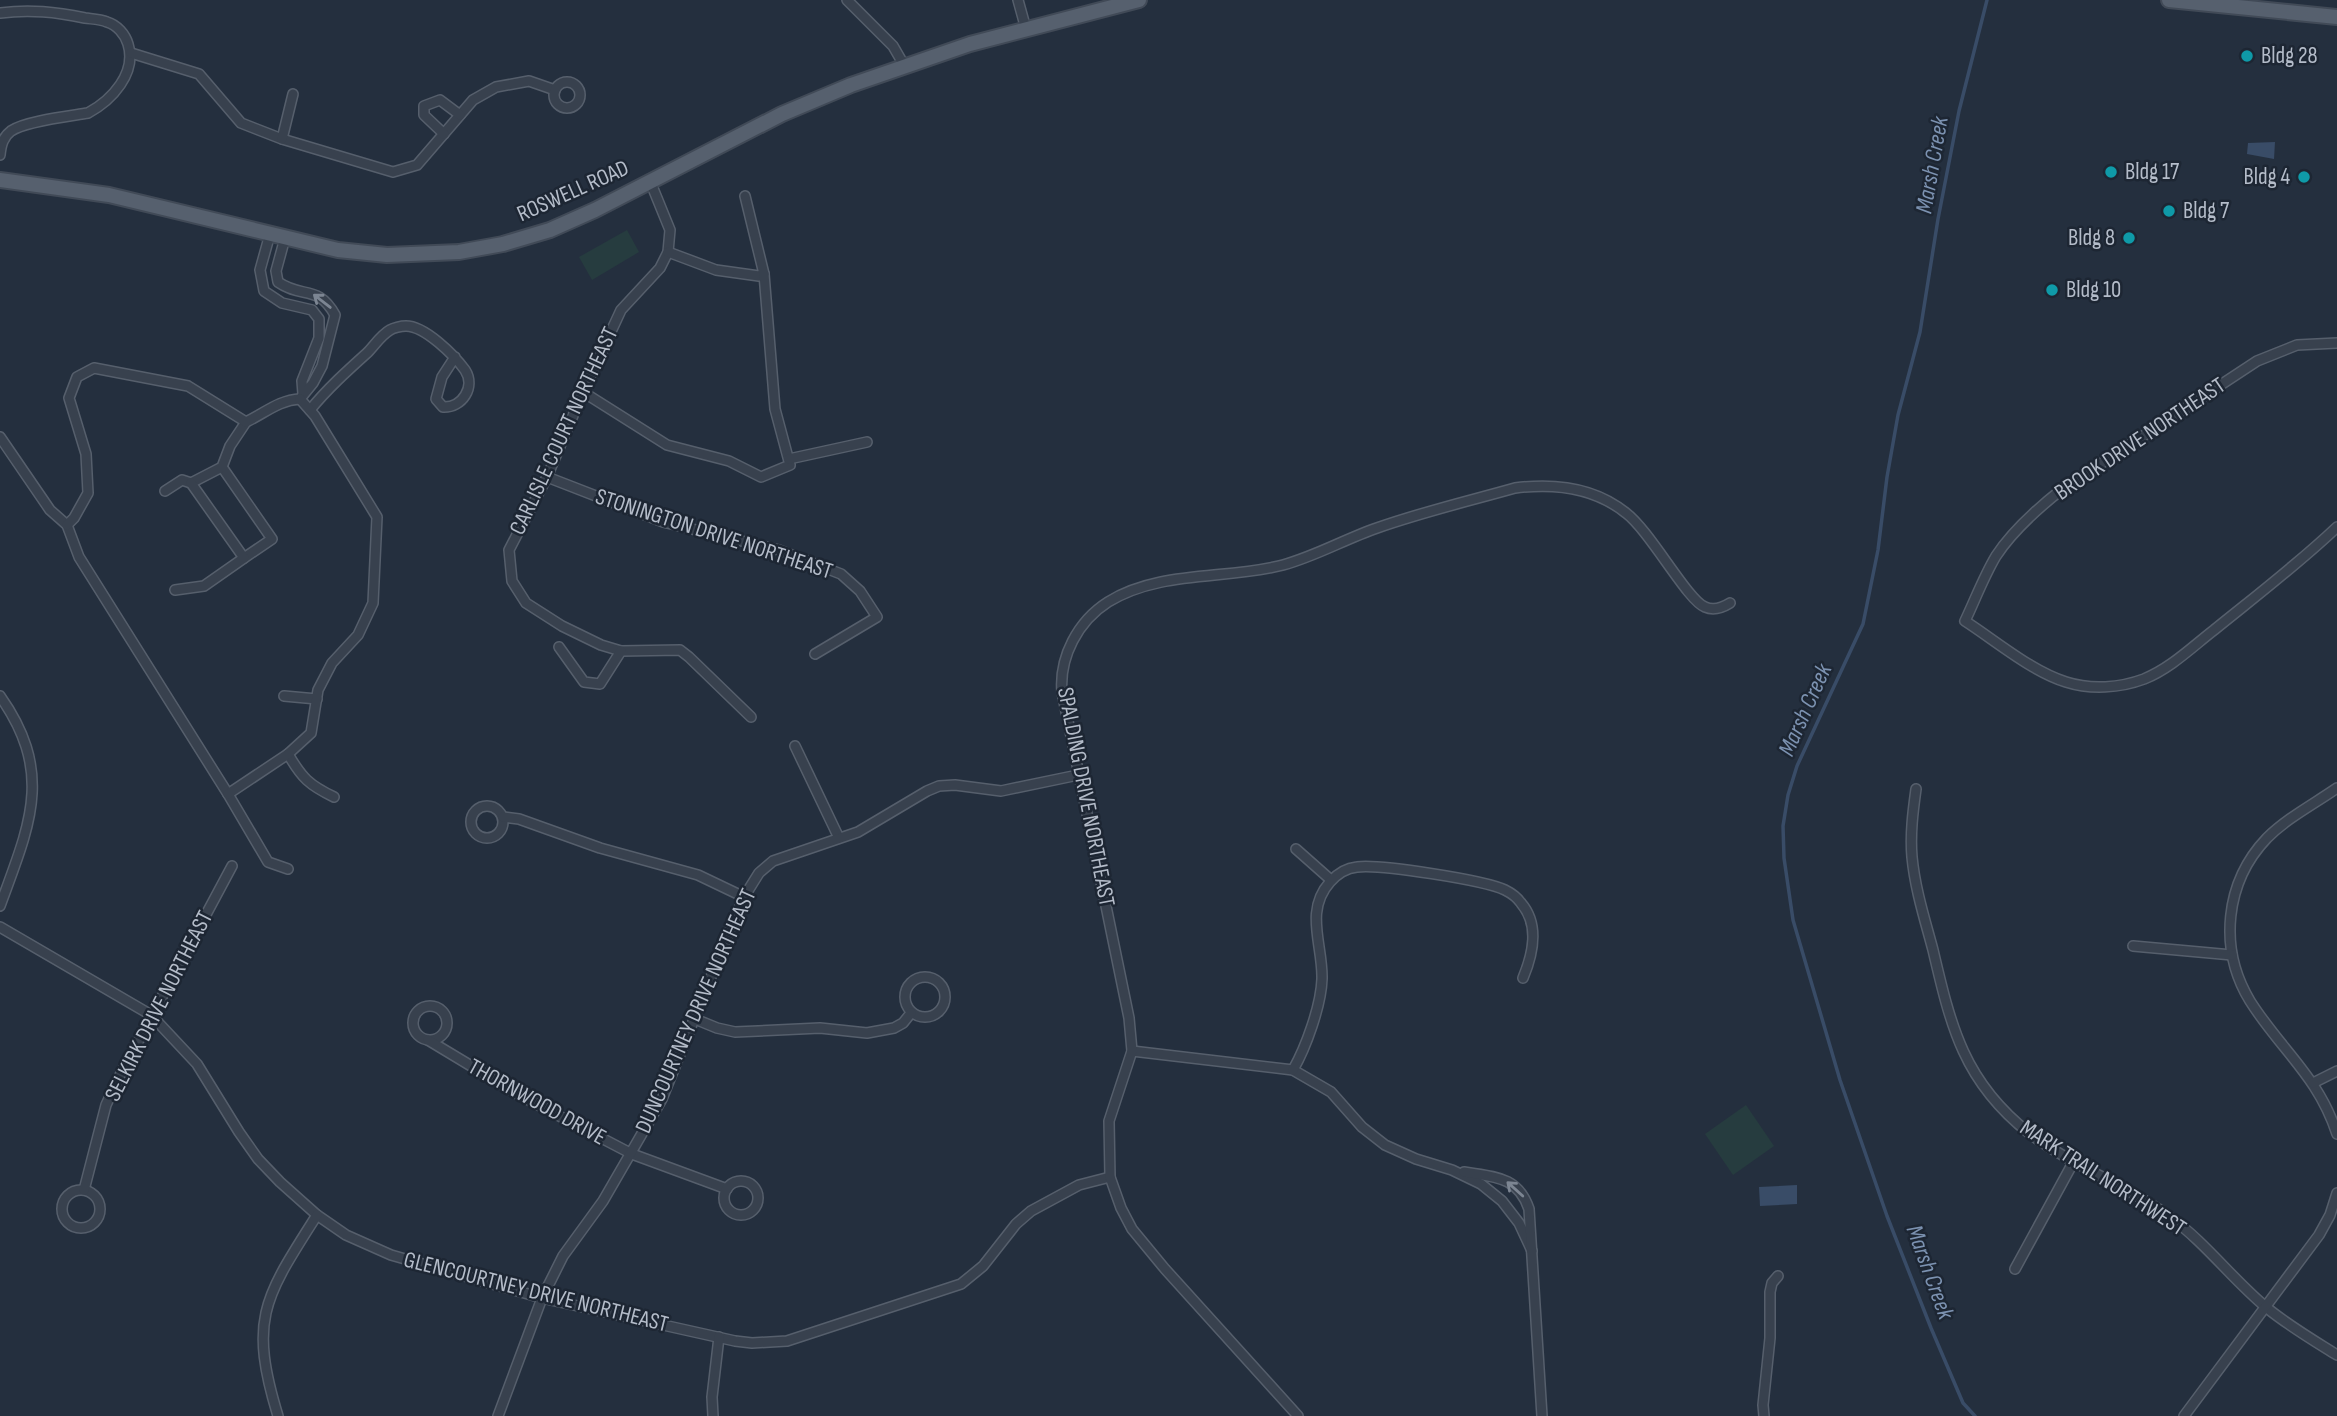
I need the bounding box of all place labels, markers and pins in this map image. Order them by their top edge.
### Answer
place label: Bldg 28 [2261,42,2318,70]
marker: Bldg 28 [2239,48,2255,64]
place label: Bldg 17 [2125,158,2179,186]
place label: Bldg 4 [2243,163,2290,191]
marker: Bldg 17 [2103,164,2119,180]
marker: Bldg 4 [2296,169,2312,185]
place label: Bldg 7 [2183,197,2229,225]
marker: Bldg 7 [2161,203,2177,219]
place label: Bldg 8 [2068,224,2115,252]
marker: Bldg 8 [2121,230,2137,246]
place label: Bldg 10 [2066,276,2121,304]
marker: Bldg 10 [2044,282,2060,298]

